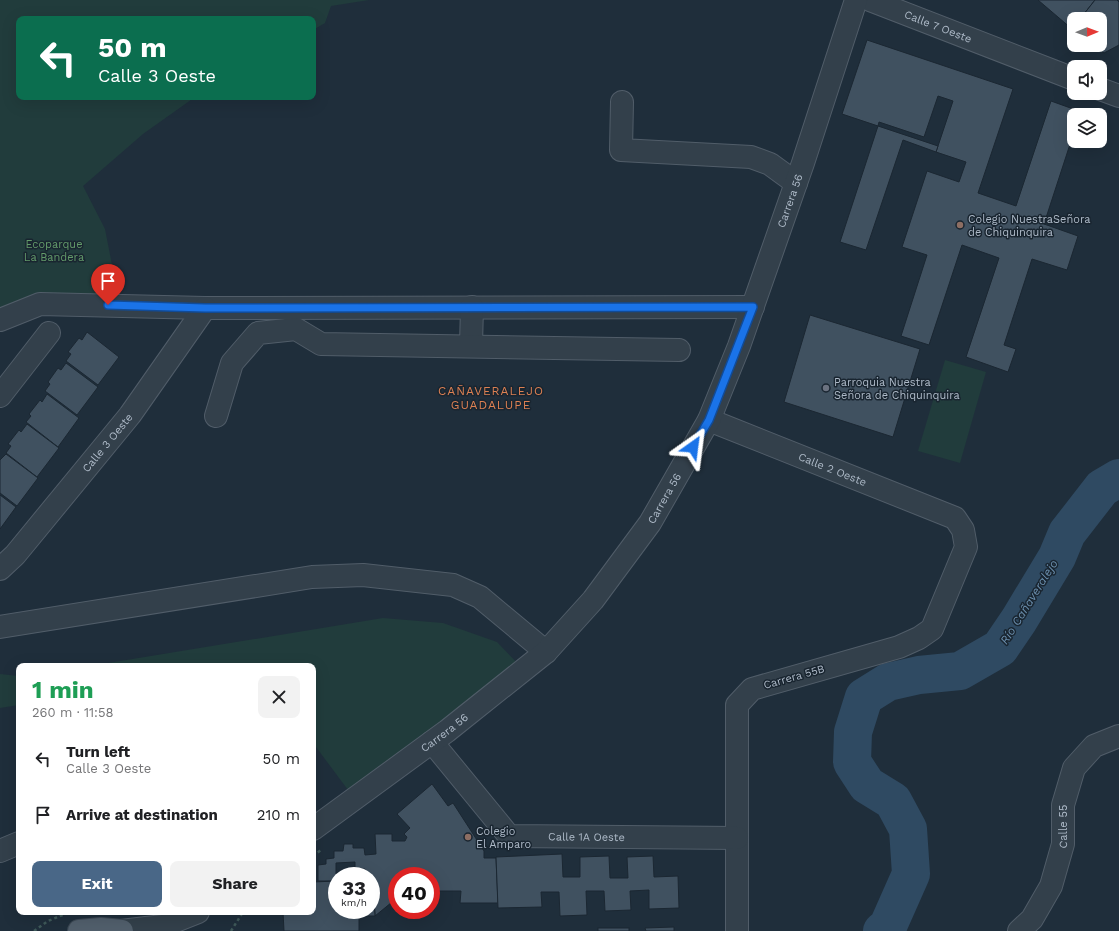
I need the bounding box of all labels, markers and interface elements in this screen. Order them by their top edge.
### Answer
street label: Calle 7 Oeste [903,7,974,45]
north arrow [1067,12,1107,52]
map controls [1067,12,1107,148]
text: 50 m [98,31,167,64]
icon: left [32,32,84,84]
button: sound [1067,60,1107,100]
text: Calle 3 Oeste [98,65,216,86]
button: layers [1067,108,1107,148]
street label: Carrera 56 [774,172,805,229]
place label: Colegio NuestraSeñora de Chiquinquira [968,213,1090,239]
marker: Colegio NuestraSeñora de Chiquinquira [955,220,965,230]
park label: Ecoparque La Bandera [24,238,84,264]
pin [91,264,125,305]
icon: arrive [97,270,119,292]
place label: Parroquia Nuestra Señora de Chiquinquira [834,376,960,402]
marker: Parroquia Nuestra Señora de Chiquinquira [821,383,831,393]
district label: CAÑAVERALEJO GUADALUPE [438,384,544,412]
street label: Calle 3 Oeste [79,411,135,475]
position arrow [672,426,714,468]
street label: Calle 2 Oeste [797,450,869,489]
street label: Carrera 56 [645,470,684,526]
water label: Río Cañaveralejo [997,557,1061,647]
street label: Carrera 55B [762,662,826,692]
text: 1 min [32,676,94,704]
button: close [258,676,300,718]
text: 260 m · 11:58 [32,705,114,720]
street label: Carrera 56 [418,710,471,755]
text: Turn left [66,743,130,761]
icon: left [32,748,54,770]
text: 50 m [263,750,300,768]
text: Calle 3 Oeste [66,761,151,776]
icon: arrive [32,804,54,826]
street label: Calle 55 [1056,805,1070,850]
text: Arrive at destination [66,806,218,824]
text: 210 m [257,806,300,824]
place label: Colegio El Amparo [476,825,531,851]
street label: Calle 1A Oeste [548,830,625,844]
marker: Colegio El Amparo [463,832,473,842]
button: Exit [32,861,162,907]
button: Share [170,861,300,907]
speed limit sign: 40 [388,867,440,919]
text: 33 [342,876,366,900]
text: km/h [341,897,367,908]

